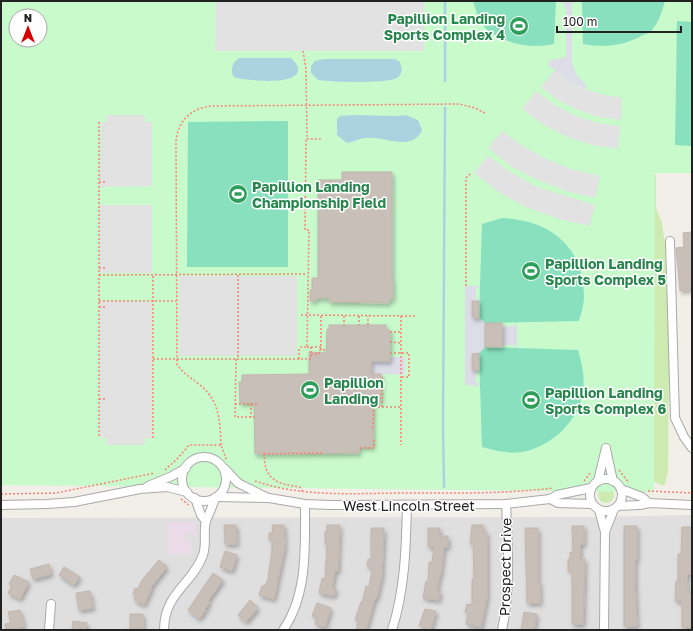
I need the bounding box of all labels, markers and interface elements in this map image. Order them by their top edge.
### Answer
north arrow [8,8,48,48]
scale bar [557,8,681,34]
place label: Papillion Landing Sports Complex 4 [384,10,505,43]
text: N [24,11,32,24]
text: 100 m [563,14,597,29]
sports icon: Papillion Landing Sports Complex 4 [508,15,530,37]
place label: Papillion Landing Championship Field [252,178,386,211]
sports icon: Papillion Landing Championship Field [227,183,249,205]
place label: Papillion Landing Sports Complex 5 [545,255,666,288]
sports icon: Papillion Landing Sports Complex 5 [520,260,542,282]
place label: Papillion Landing [324,374,384,407]
sports icon: Papillion Landing [299,379,321,401]
place label: Papillion Landing Sports Complex 6 [545,384,666,417]
sports icon: Papillion Landing Sports Complex 6 [520,389,542,411]
street label: West Lincoln Street [343,497,475,514]
street label: Prospect Drive [496,518,514,616]

